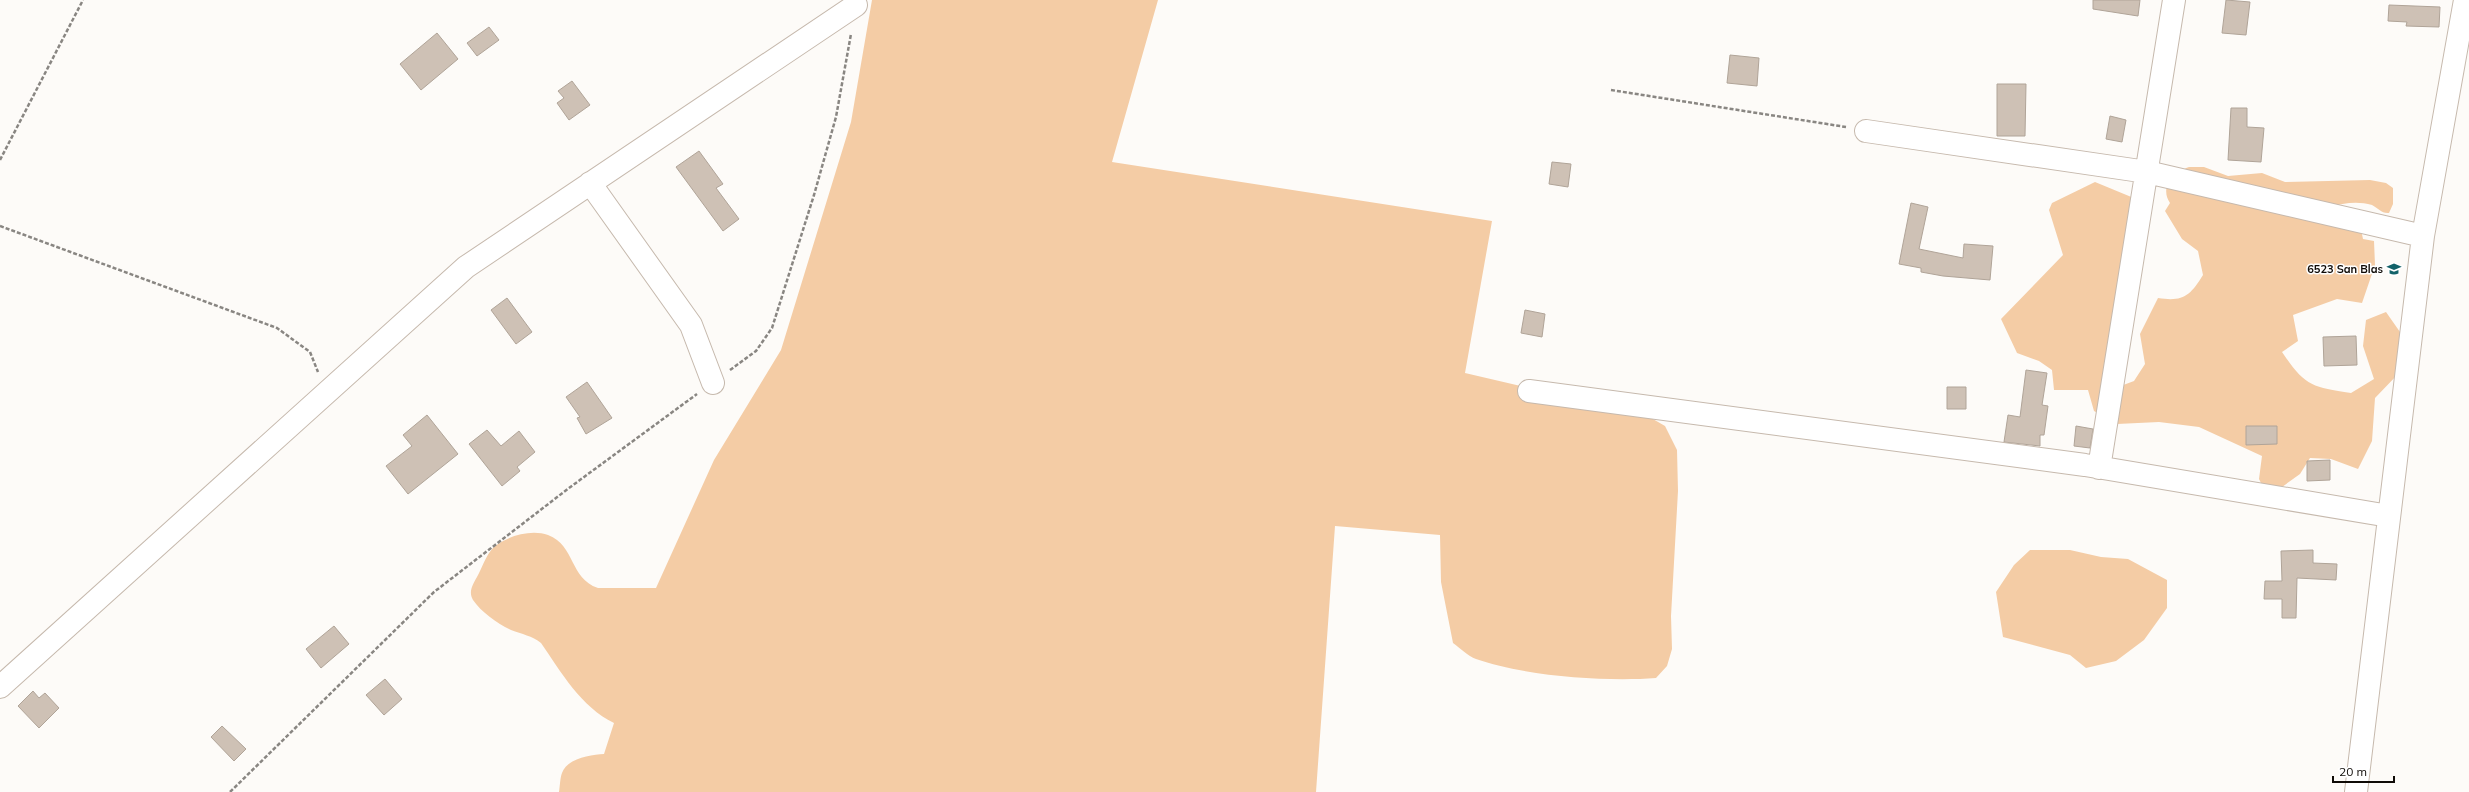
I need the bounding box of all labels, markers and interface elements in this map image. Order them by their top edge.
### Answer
school or university icon: 6523 San Blas [2386,261,2402,277]
place label: 6523 San Blas [2307,262,2383,276]
scale bar [2333,758,2394,784]
text: 20 m [2339,764,2367,779]

